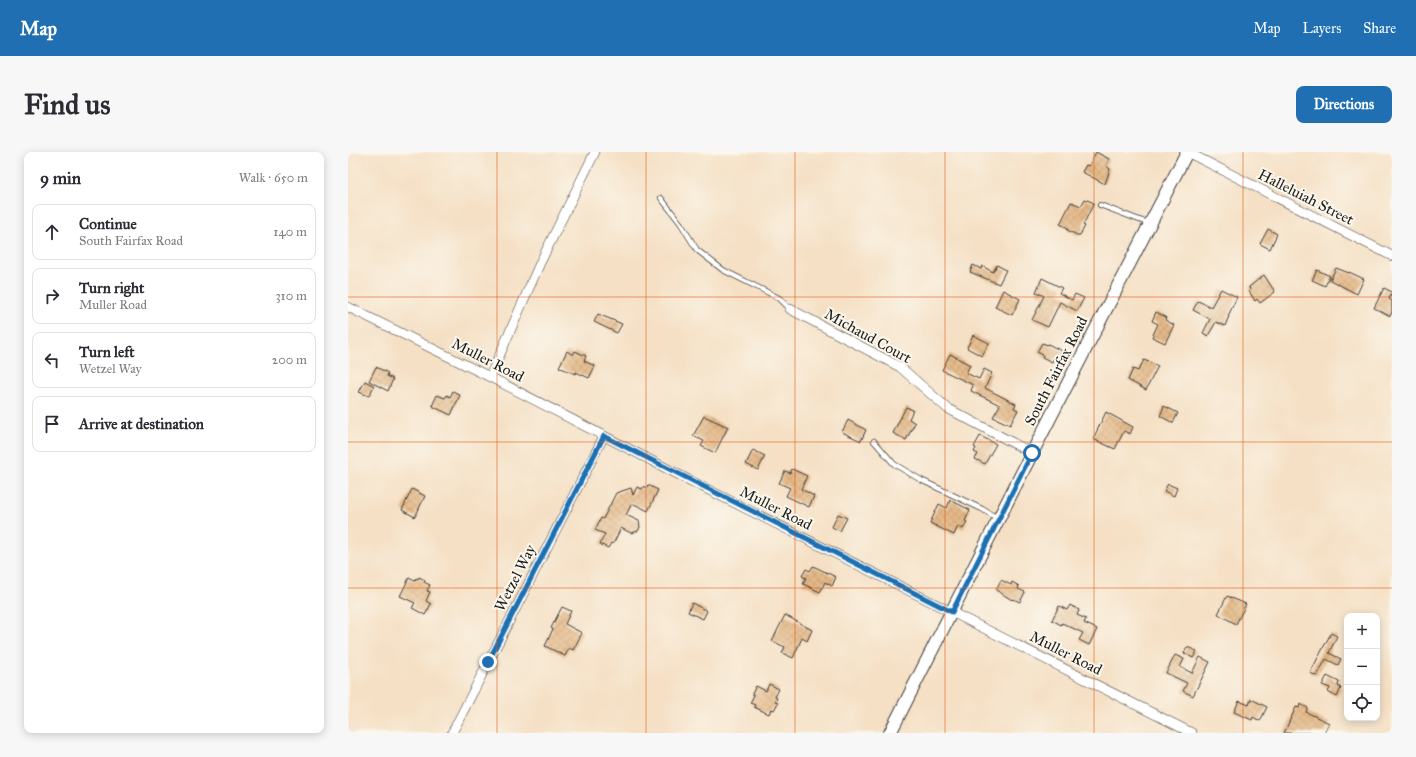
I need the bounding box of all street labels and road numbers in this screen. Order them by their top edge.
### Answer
street label: Halleluiah Street [1255,165,1357,229]
street label: Michaud Court [822,305,915,367]
street label: South Fairfax Road [1021,313,1091,429]
street label: Muller Road [449,334,527,386]
street label: Muller Road [737,482,815,534]
street label: Wetzel Way [491,541,540,614]
street label: Muller Road [1027,627,1105,679]

